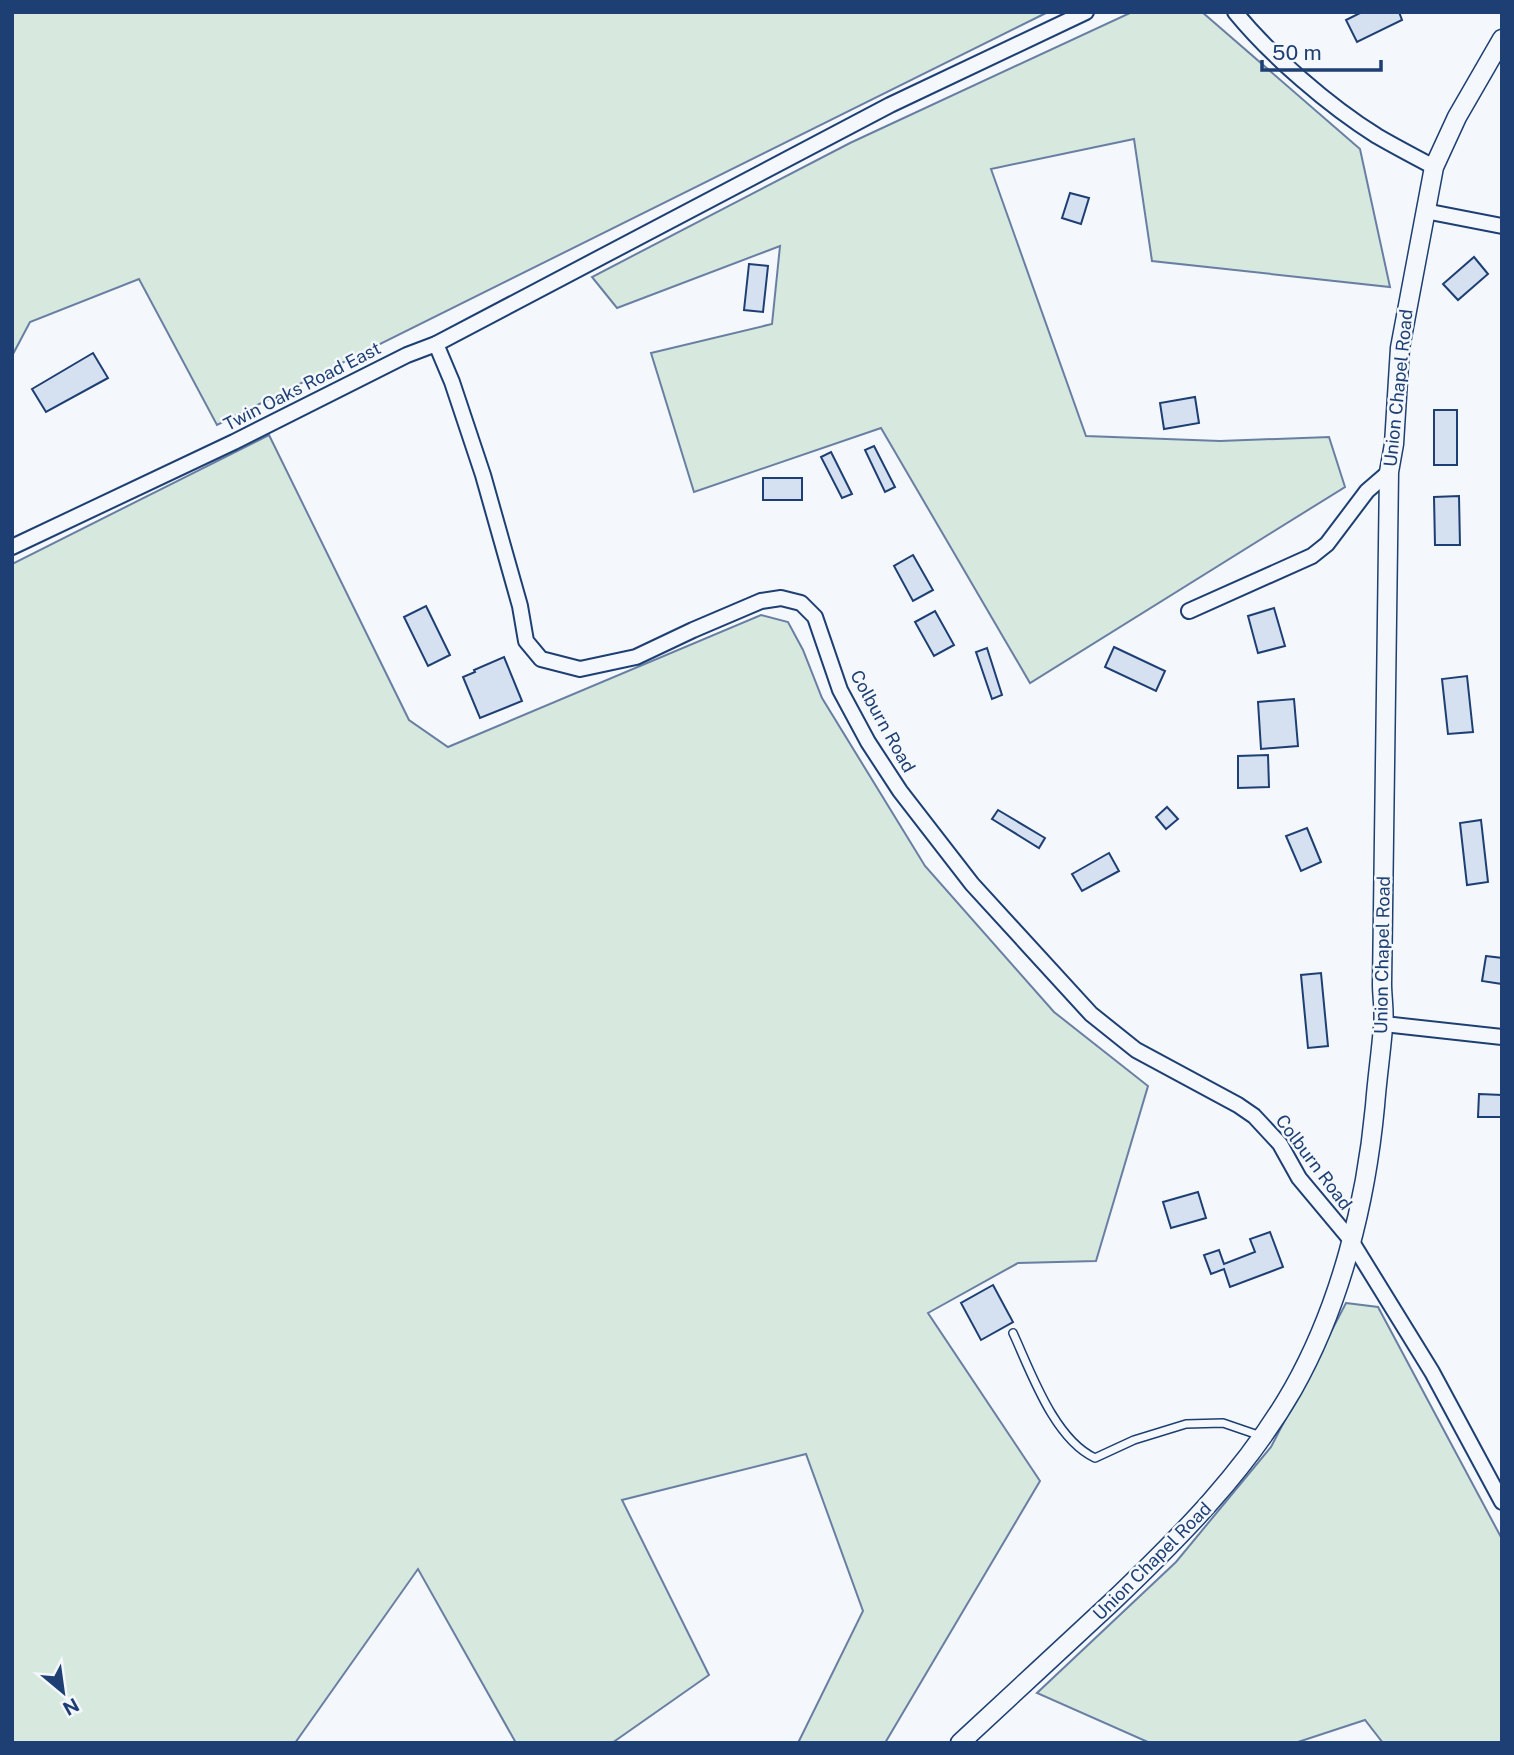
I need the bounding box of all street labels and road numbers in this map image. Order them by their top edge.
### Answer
street label: Union Chapel Road [1379,308,1417,468]
street label: Twin Oaks Road East [220,337,384,435]
street label: Colburn Road [846,666,920,776]
street label: Union Chapel Road [1370,876,1394,1034]
street label: Colburn Road [1271,1110,1357,1214]
street label: Union Chapel Road [1089,1498,1215,1624]

